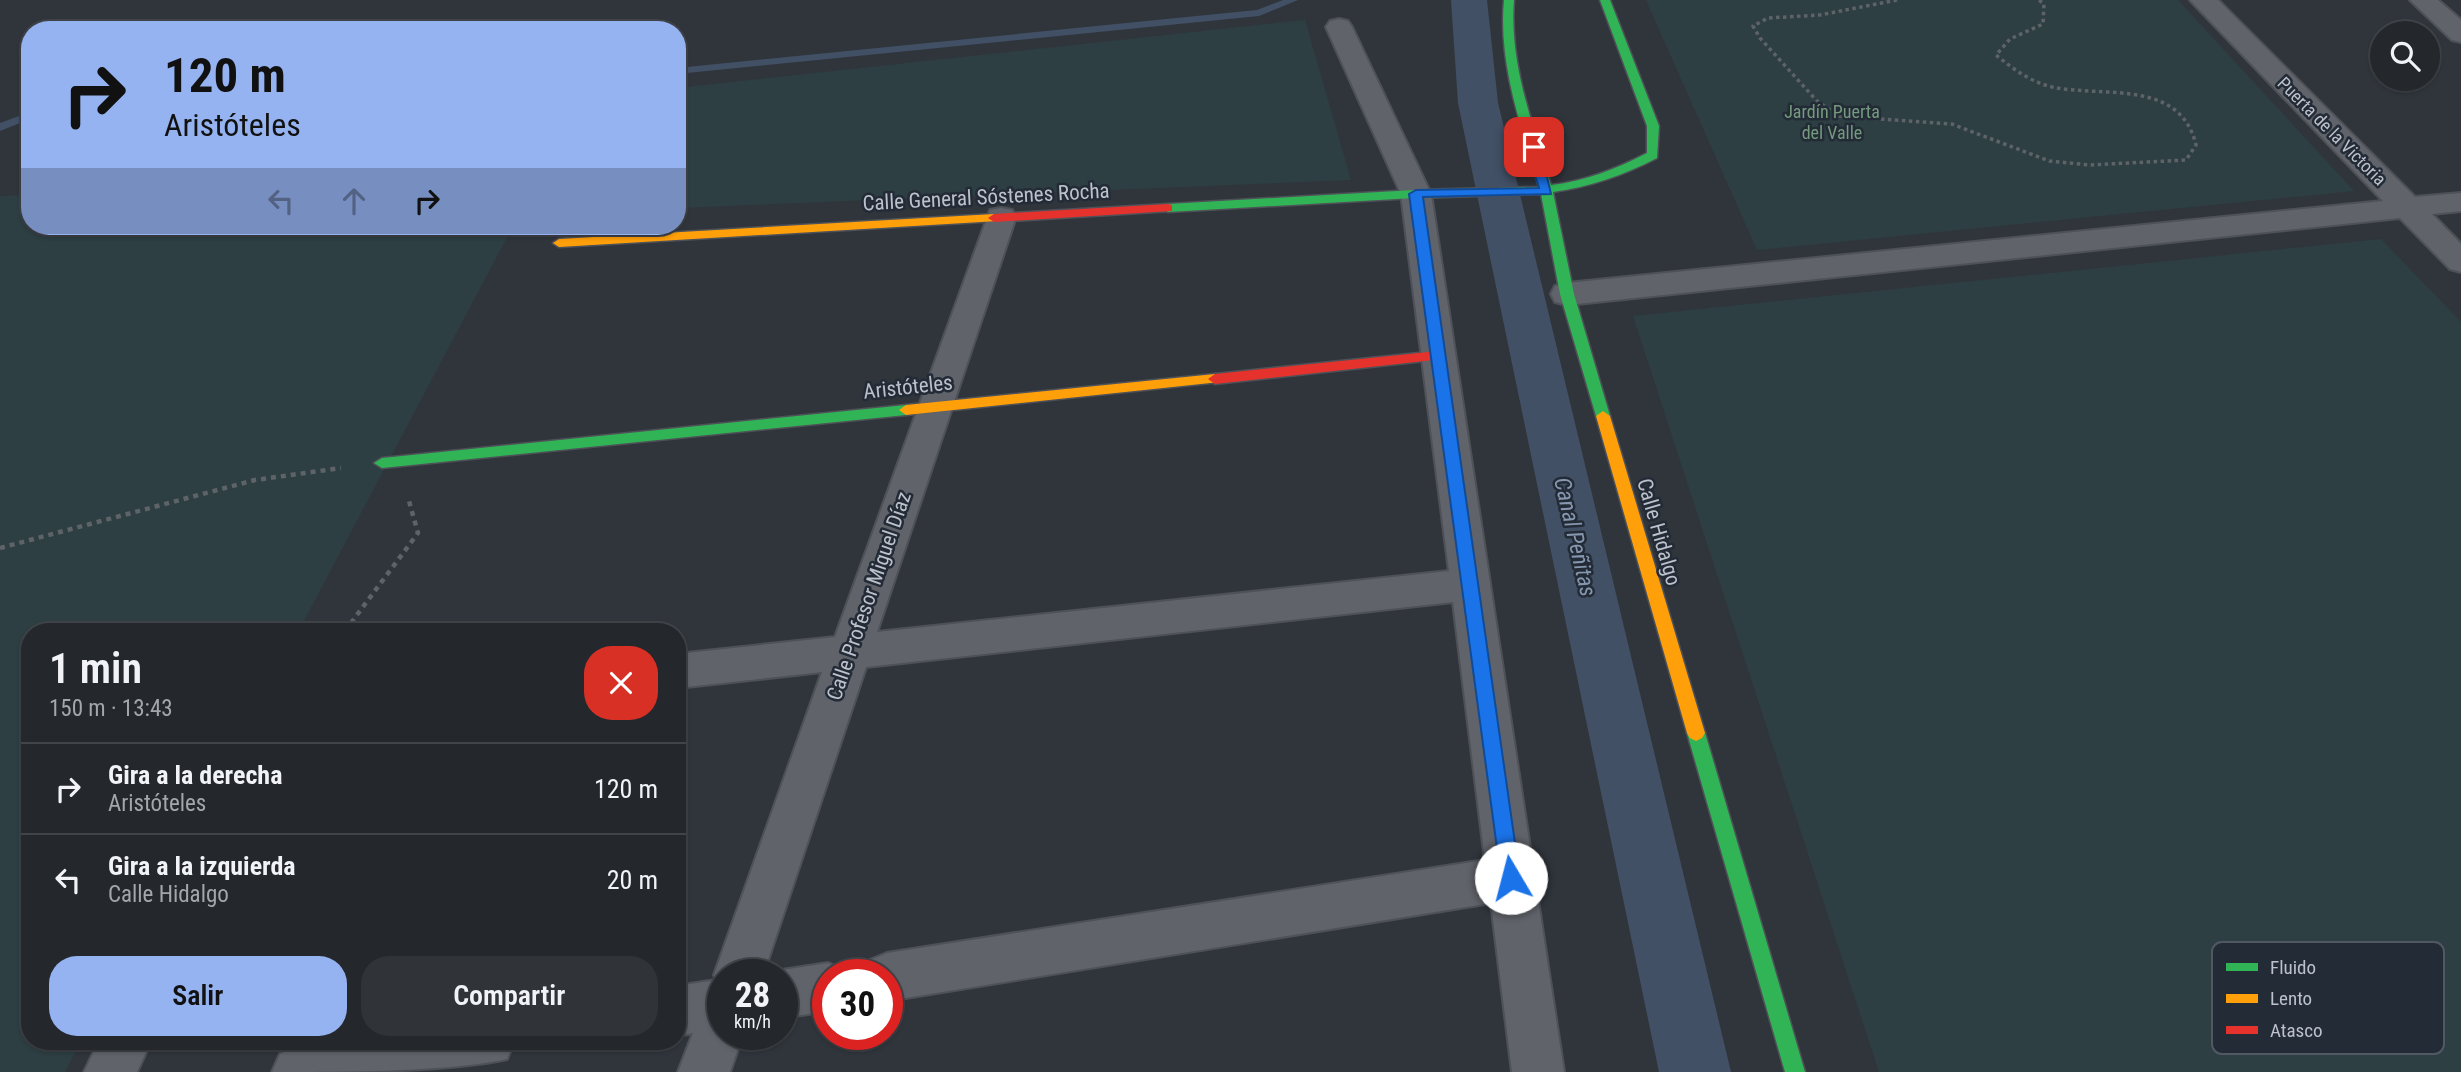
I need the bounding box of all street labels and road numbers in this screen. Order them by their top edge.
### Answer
street label: Puerta de la Victoria [2273,72,2391,190]
street label: Calle General Sóstenes Rocha [862,179,1110,215]
street label: Aristóteles [862,370,954,404]
street label: Calle Hidalgo [1632,476,1686,588]
street label: Calle Profesor Miguel Díaz [822,489,916,703]

